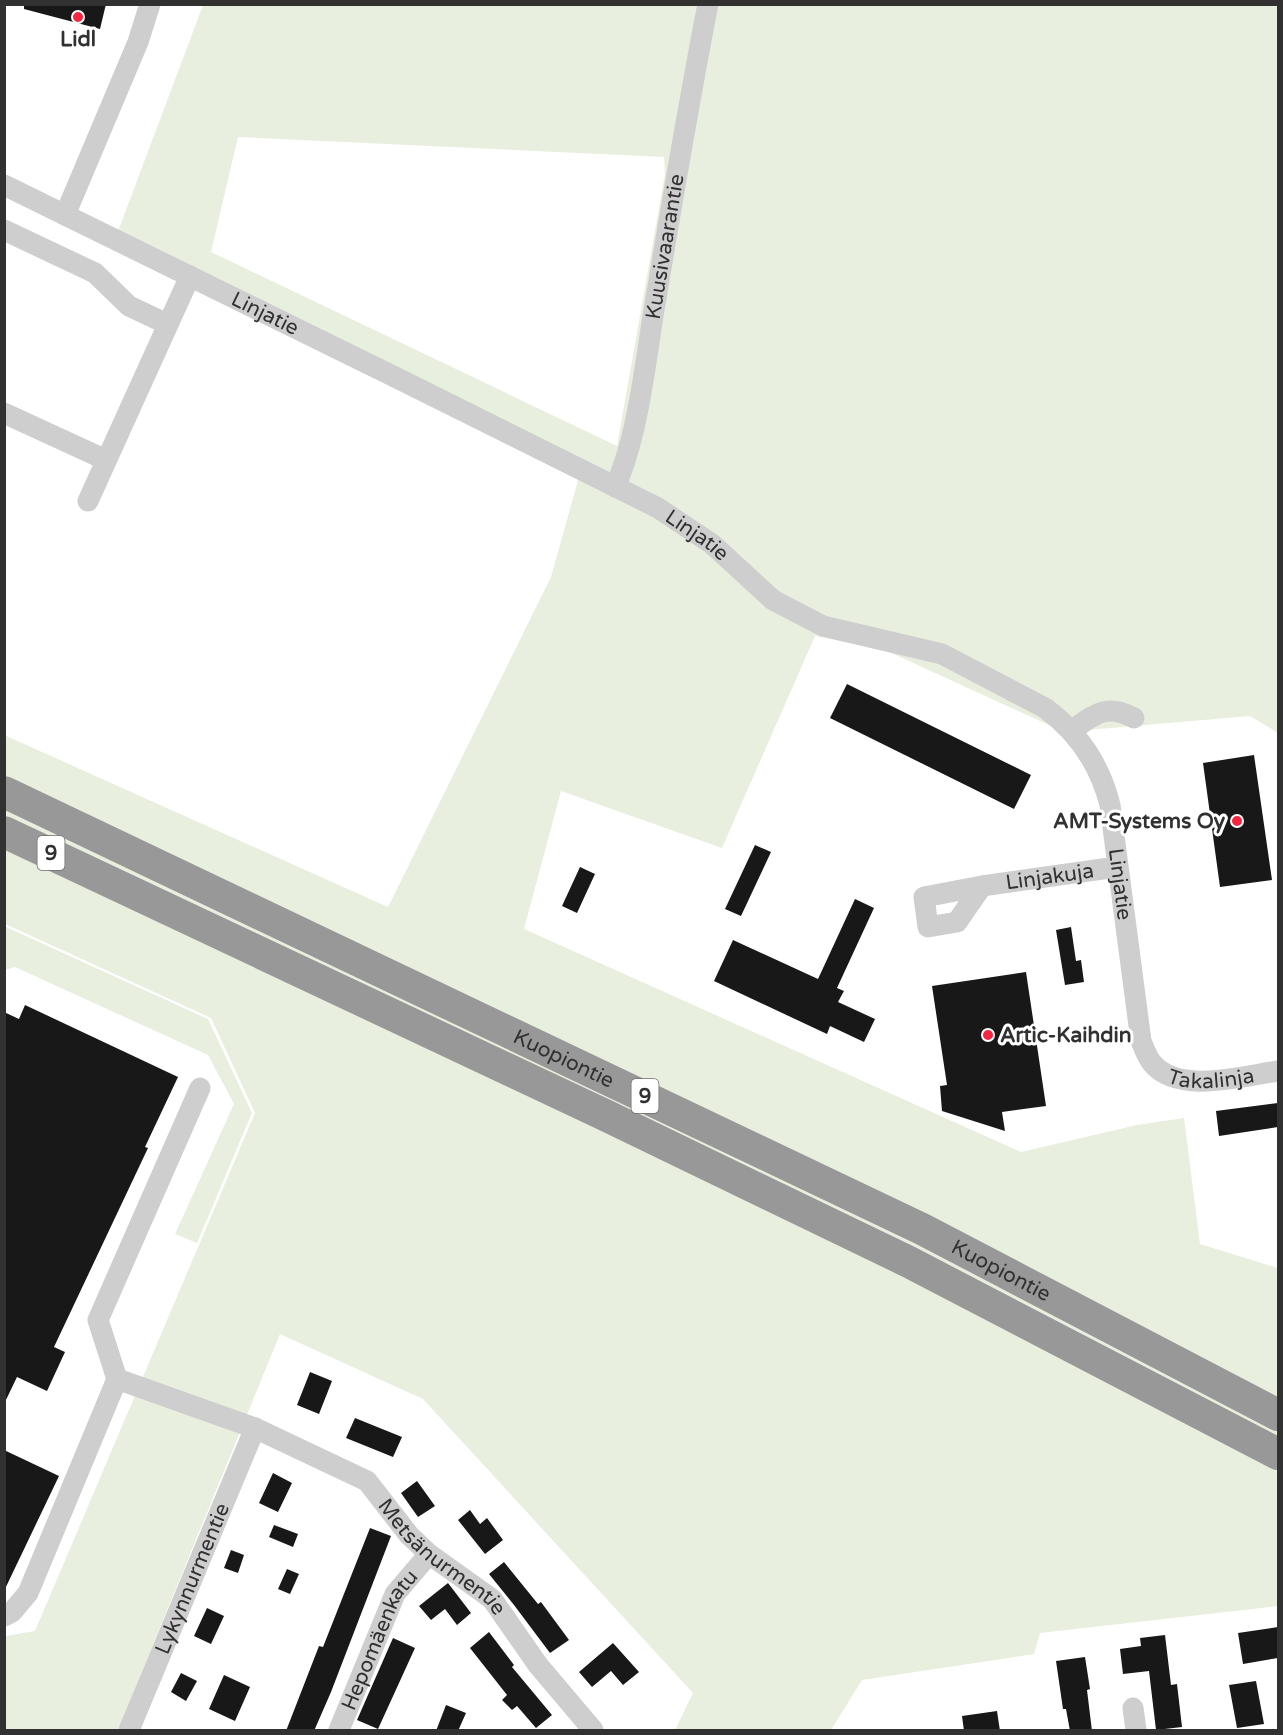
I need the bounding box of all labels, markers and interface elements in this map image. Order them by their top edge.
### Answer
marker: Lidl [71,10,85,24]
place label: Lidl [60,27,96,52]
street label: Kuusivaarantie [641,172,690,321]
street label: Linjatie [227,287,303,341]
street label: Linjatie [660,504,734,566]
place label: AMT-Systems Oy [1053,809,1226,834]
marker: AMT-Systems Oy [1230,814,1244,828]
road number: 9 [38,836,64,870]
street label: Linjatie [1103,847,1137,922]
street label: Linjakuja [1004,858,1096,896]
place label: Artic-Kaihdin [1000,1023,1132,1048]
street label: Kuopiontie [509,1024,618,1094]
marker: Artic-Kaihdin [981,1028,995,1042]
street label: Takalinja [1164,1063,1256,1094]
road number: 9 [632,1079,658,1113]
street label: Kuopiontie [947,1235,1055,1307]
street label: Metsänurmentie [372,1494,511,1620]
street label: Lykynnurmentie [150,1499,235,1658]
street label: Hepomäenkatu [336,1565,423,1714]

